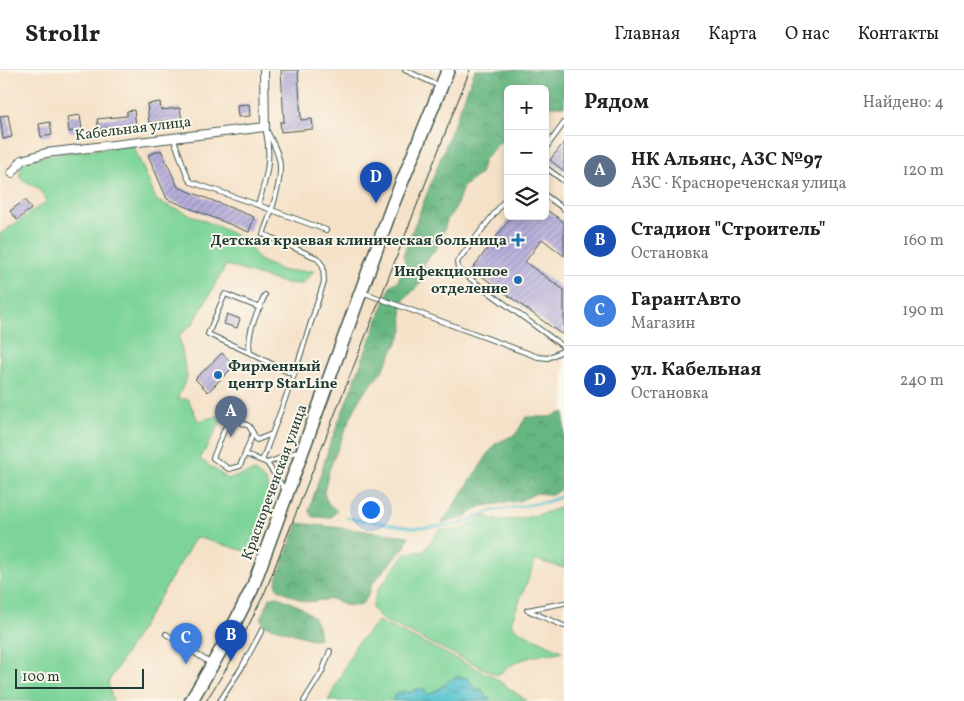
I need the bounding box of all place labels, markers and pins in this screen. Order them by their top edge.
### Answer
pin: D [360,162,392,203]
place label: Детская краевая клиническая больница [211,231,507,252]
marker: Детская краевая клиническая больница [511,233,525,247]
place label: Инфекционное отделение [394,262,508,300]
marker: Инфекционное отделение [512,274,524,286]
place label: Фирменный центр StarLine [228,357,338,395]
marker: Фирменный центр StarLine [212,369,224,381]
pin: A [215,396,247,437]
pin: B [215,620,247,661]
pin: C [170,623,202,664]

